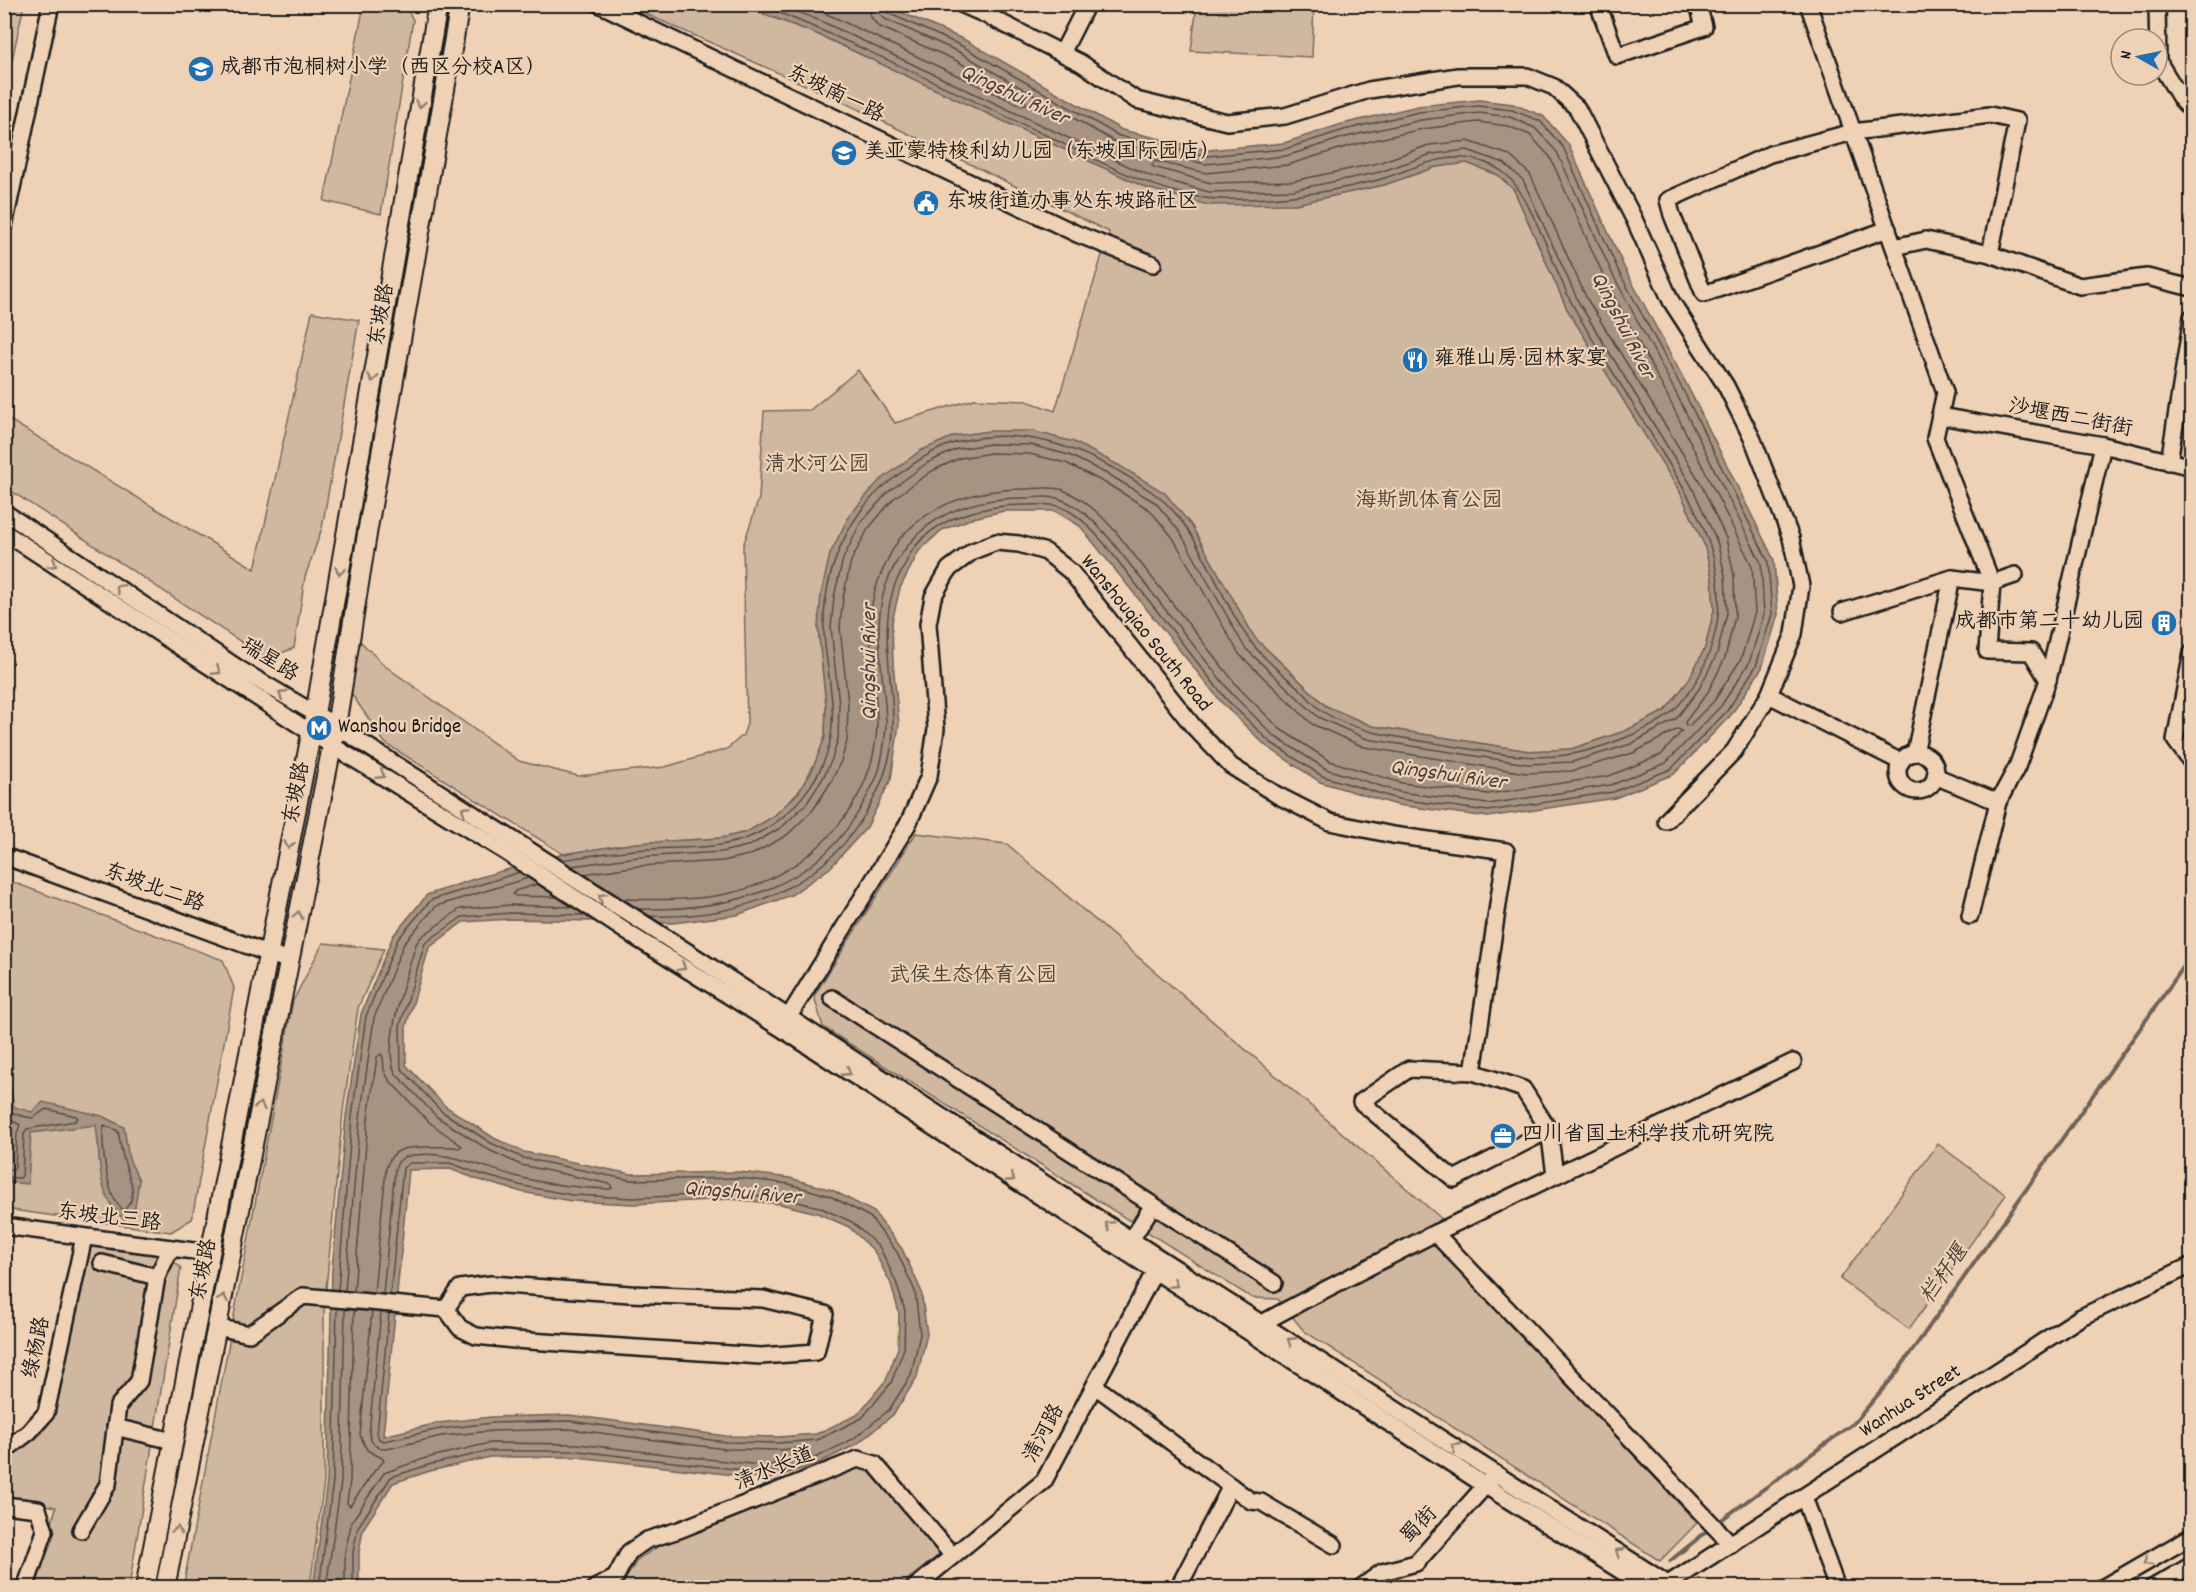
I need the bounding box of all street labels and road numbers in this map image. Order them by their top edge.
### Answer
street label: 东坡南一路 [781,59,889,131]
street label: 东坡路 [363,281,403,349]
street label: 沙堰西二街街 [2005,392,2135,446]
street label: Wanshouqiao South Road [1072,549,1218,719]
street label: 瑞星路 [234,632,304,690]
street label: 东坡路 [277,759,319,827]
street label: 东坡北二路 [100,857,208,921]
street label: 东坡北三路 [55,1198,163,1240]
street label: 东坡路 [184,1236,226,1304]
street label: 绿杨路 [17,1314,59,1382]
street label: Wanhua Street [1854,1358,1968,1446]
street label: 清河路 [1017,1399,1073,1469]
street label: 清水长道 [730,1440,820,1500]
street label: 蜀街 [1395,1500,1445,1552]

